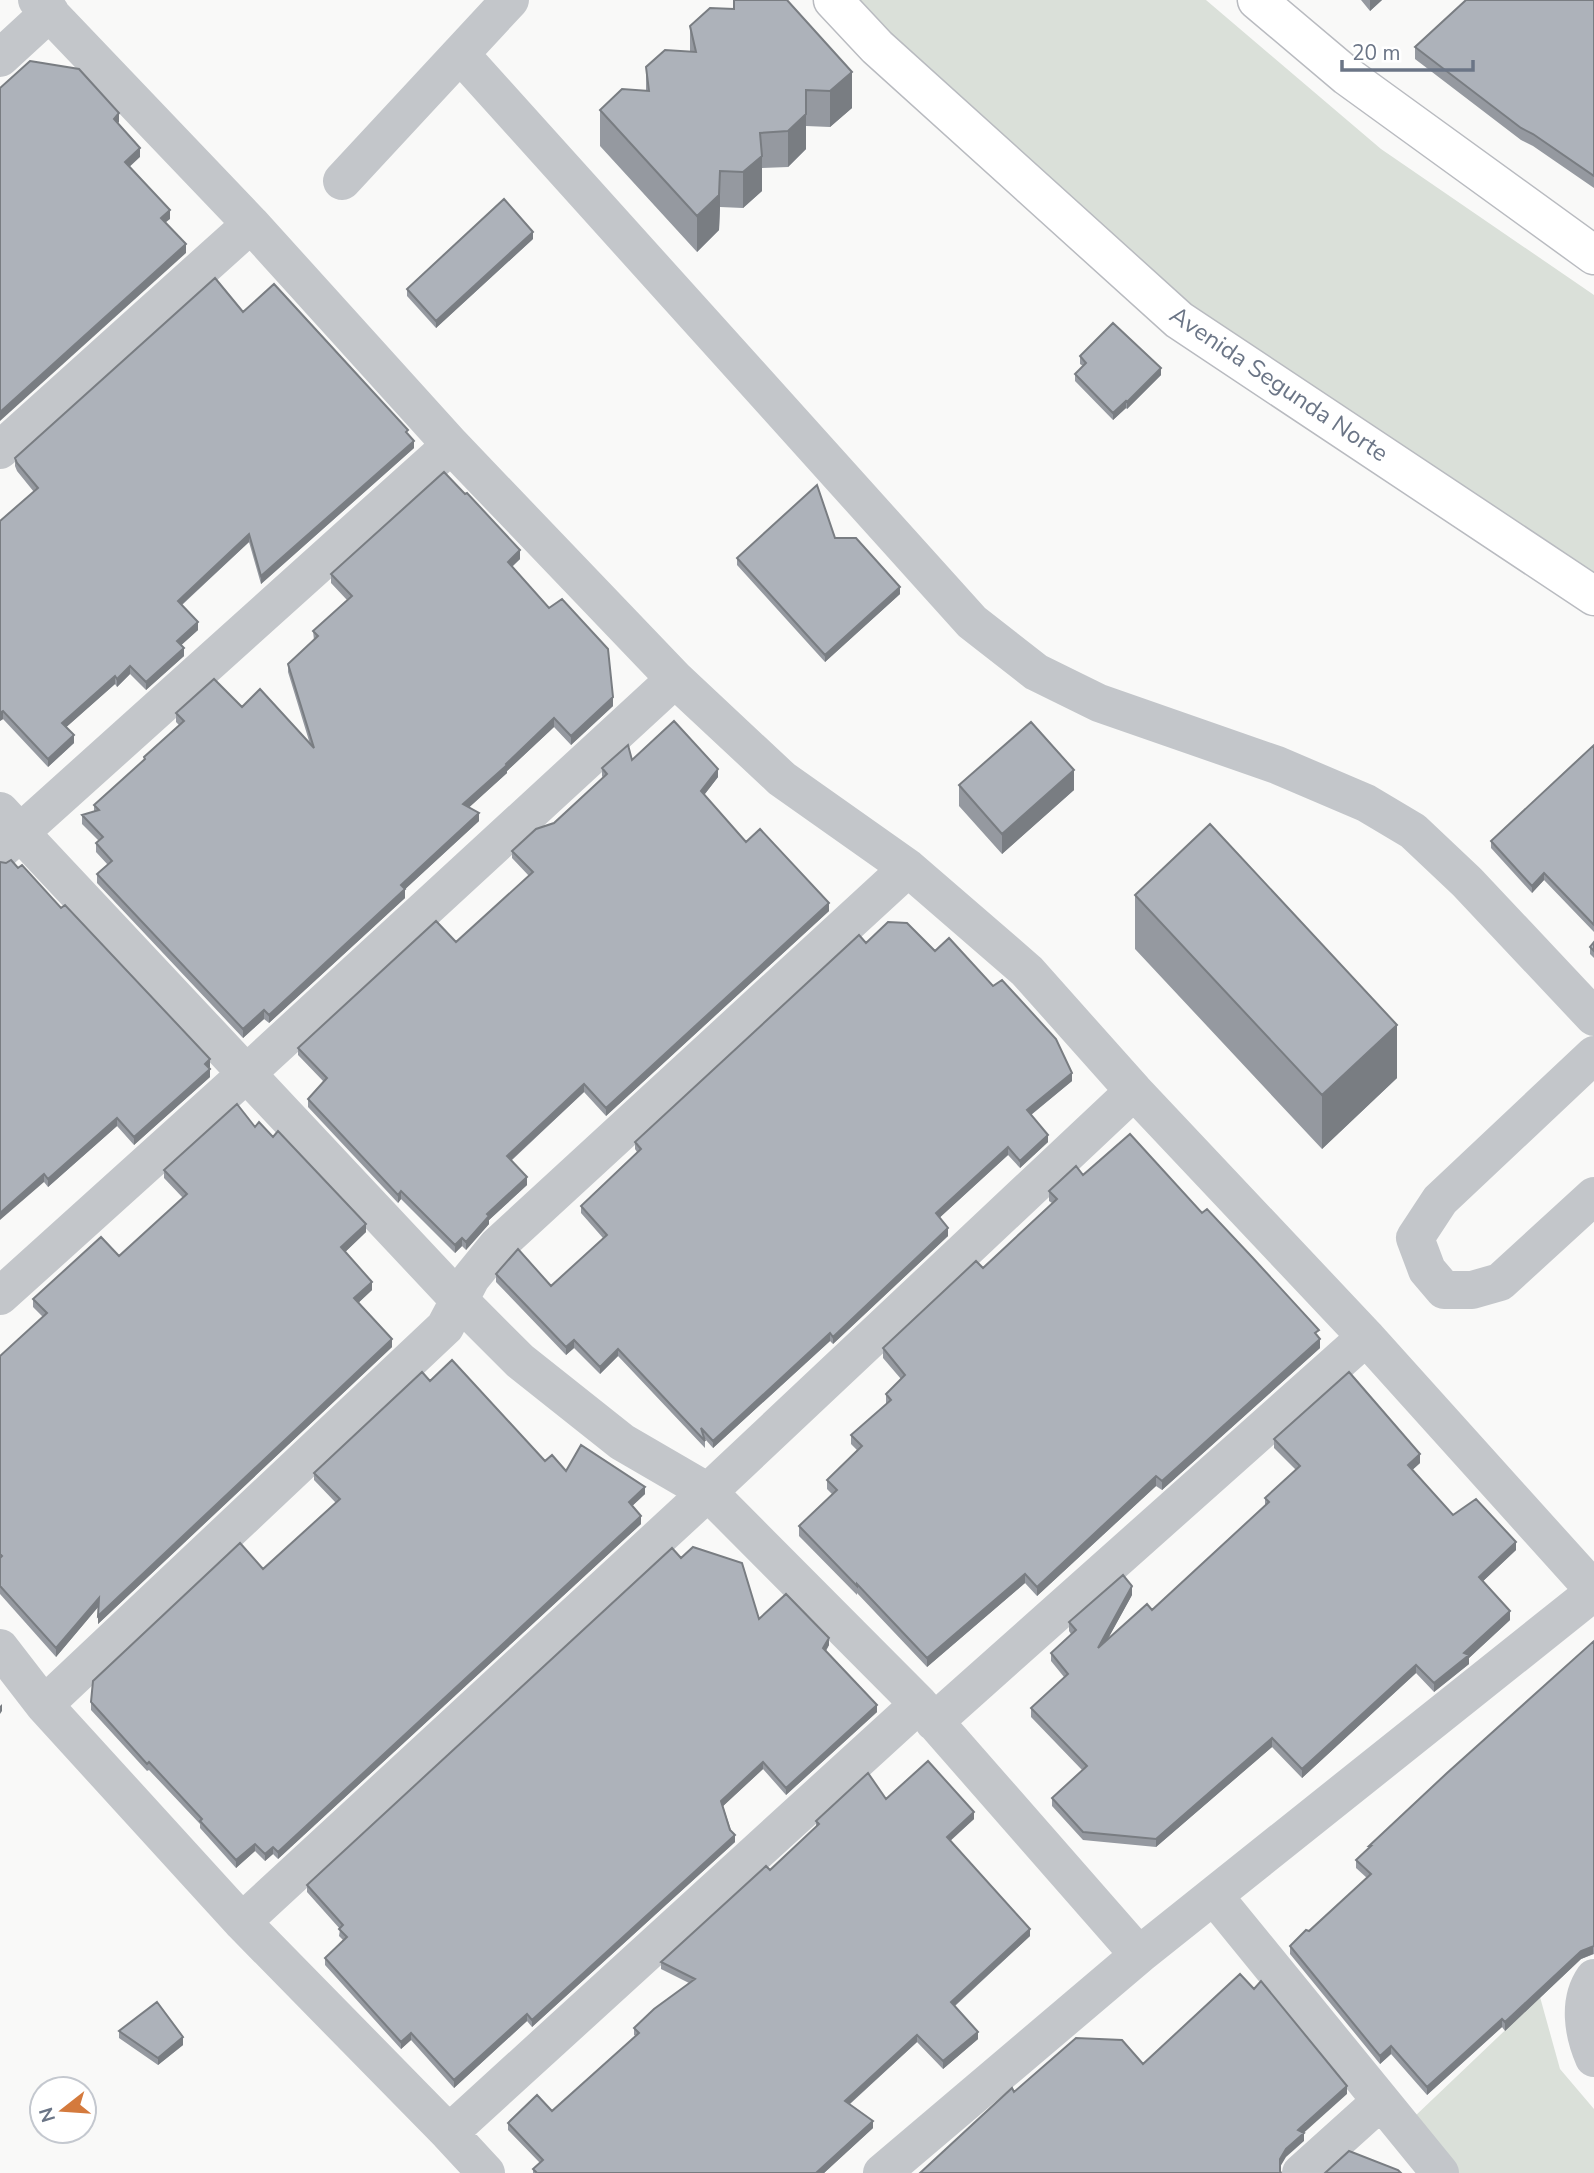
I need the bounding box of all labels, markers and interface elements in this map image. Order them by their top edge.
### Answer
scale bar [1342,28,1473,72]
text: 20 m [1352,39,1401,67]
street label: Avenida Segunda Norte [1164,299,1394,469]
north arrow [28,2075,98,2145]
text: N [33,2104,62,2125]

